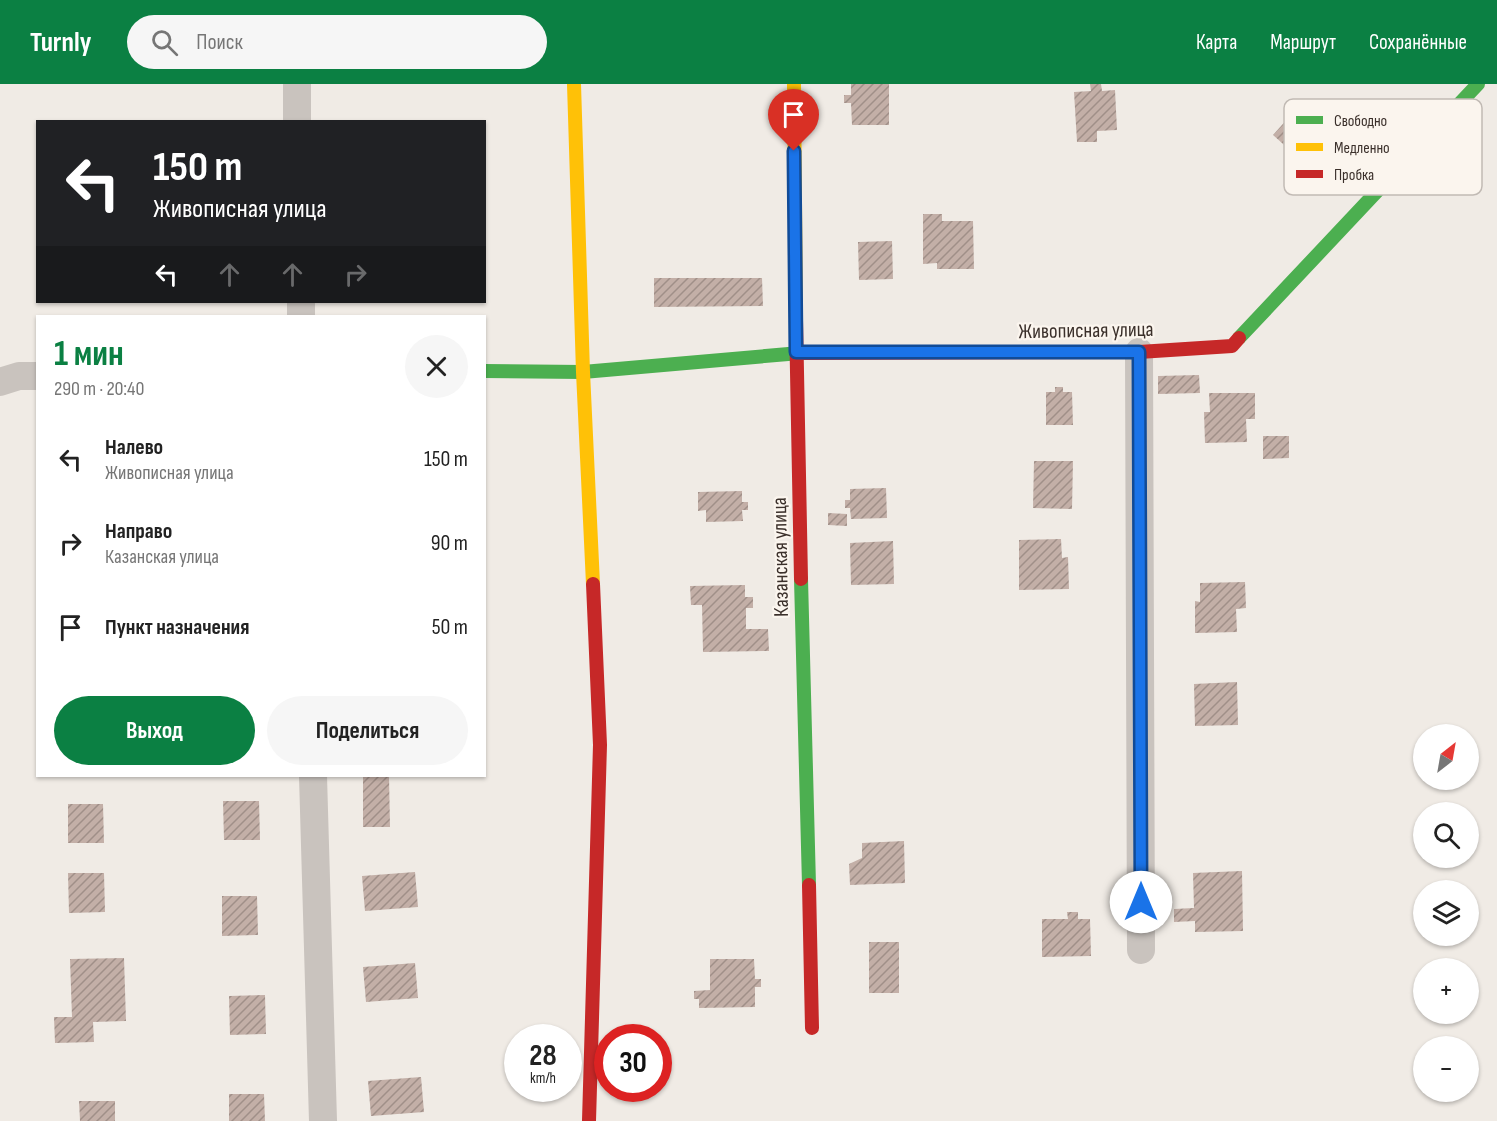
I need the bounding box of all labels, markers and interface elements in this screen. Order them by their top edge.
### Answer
search box [127,15,547,69]
text: Turnly [30,26,91,59]
icon: search [148,26,181,59]
text: Поиск [196,29,243,56]
text: Карта [1196,30,1237,55]
text: Маршрут [1270,30,1336,55]
text: Сохранённые [1369,30,1467,55]
pin [768,89,819,151]
icon: arrive [777,98,810,131]
legend [1284,99,1482,195]
text: Свободно [1334,112,1387,131]
text: Медленно [1334,139,1390,158]
text: 150 m [153,142,242,193]
icon: left [54,144,132,222]
text: Пробка [1334,166,1374,185]
text: Живописная улица [153,193,327,225]
icon: left [150,258,183,291]
icon: ahead [213,258,246,291]
icon: ahead [276,258,309,291]
icon: right [339,258,372,291]
street label: Живописная улица [1018,317,1154,344]
text: 1 мин [54,333,124,376]
button: close [405,335,468,398]
text: 290 m · 20:40 [54,377,144,401]
text: Налево [105,434,163,461]
icon: left [54,443,87,476]
text: 150 m [424,446,468,473]
text: Живописная улица [105,461,234,485]
street label: Казанская улица [767,497,794,617]
text: Направо [105,518,172,545]
icon: right [54,527,87,560]
text: 90 m [431,530,468,557]
text: Казанская улица [105,545,219,569]
icon: arrive [54,611,87,644]
text: Пункт назначения [105,614,249,641]
text: 50 m [432,614,468,641]
button: Выход [54,696,255,765]
button: Поделиться [267,696,468,765]
north arrow [1413,724,1479,790]
map controls [1413,724,1479,1102]
button: search [1413,802,1479,868]
position arrow [1109,870,1173,934]
button: layers [1413,880,1479,946]
button: + [1413,958,1479,1024]
speed limit sign: 30 [594,1024,672,1102]
button: − [1413,1036,1479,1102]
text: 28 [529,1038,557,1074]
text: km/h [530,1069,556,1088]

